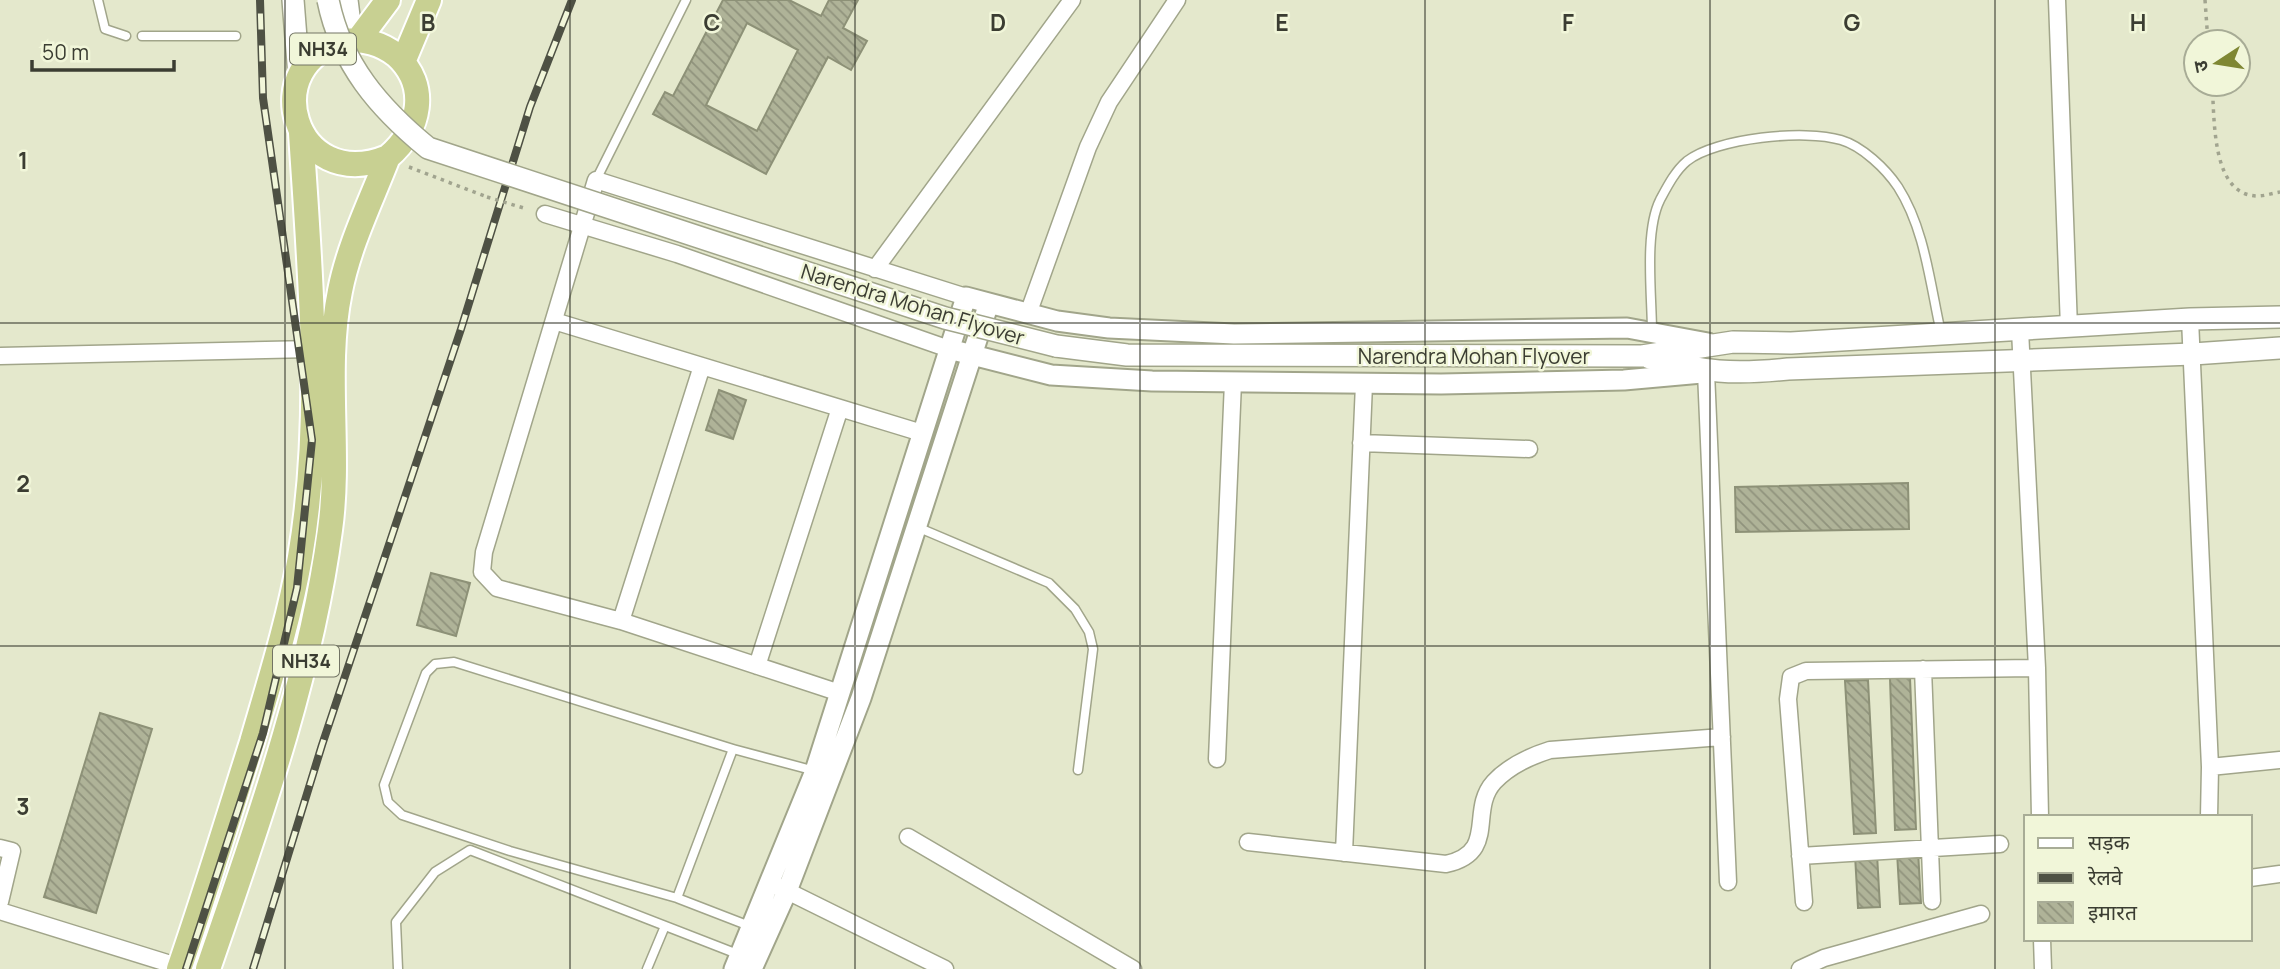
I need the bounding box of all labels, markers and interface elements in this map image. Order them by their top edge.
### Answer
text: B [421,6,435,38]
text: C [704,6,721,38]
text: D [990,6,1006,38]
text: E [1275,6,1289,38]
text: F [1562,6,1574,38]
text: G [1844,6,1861,38]
text: H [2130,6,2146,38]
scale bar [32,28,173,72]
north arrow [2182,28,2252,98]
road number: NH34 [290,34,356,64]
text: 50 m [42,38,89,66]
text: उ [2186,58,2214,75]
text: 1 [18,144,28,176]
street label: Narendra Mohan Flyover [798,257,1029,351]
street label: Narendra Mohan Flyover [1358,342,1591,370]
text: 2 [16,467,30,499]
road number: NH34 [273,646,339,676]
text: 3 [16,790,30,822]
legend [2024,815,2252,941]
text: सड़क [2088,828,2130,856]
text: रेलवे [2087,863,2123,891]
text: इमारत [2088,898,2138,926]

